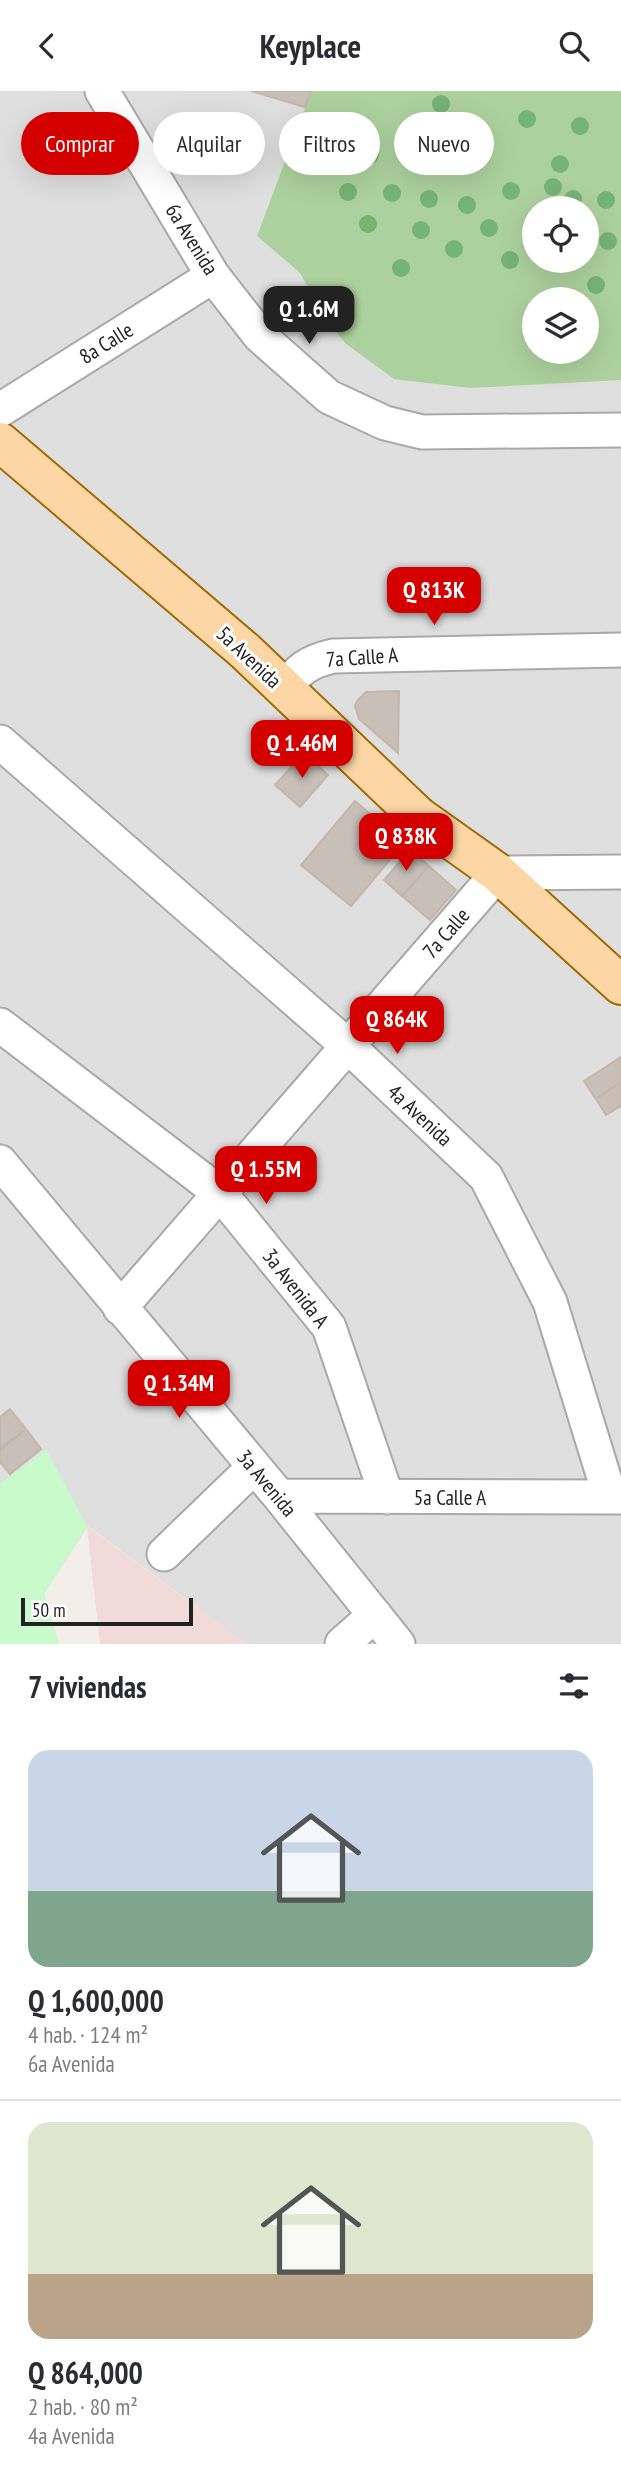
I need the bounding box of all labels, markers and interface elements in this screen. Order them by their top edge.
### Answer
text: Keyplace [260,25,361,67]
icon: back [28,27,66,65]
icon: search [555,27,593,65]
chip: Comprar [21,112,139,175]
chip: Alquilar [153,112,265,175]
chip: Filtros [279,112,380,175]
chip: Nuevo [394,112,494,175]
map controls [522,196,599,364]
button: locate [522,196,599,273]
street label: 6a Avenida [160,198,224,280]
pin: Q 1.6M [252,287,366,346]
button: layers [522,287,599,364]
text: Q 1.6M [279,294,339,323]
street label: 8a Calle [74,316,138,370]
pin: Q 813K [377,567,491,627]
text: Q 813K [403,575,465,604]
street label: 5a Avenida [211,620,287,694]
street label: 7a Calle A [325,641,399,673]
pin: Q 1.46M [237,721,367,780]
text: Q 1.46M [267,728,337,757]
pin: Q 838K [349,813,463,873]
text: Q 838K [375,821,437,850]
street label: 7a Calle [417,902,475,964]
pin: Q 864K [340,997,454,1056]
text: Q 864K [366,1004,428,1033]
street label: 4a Avenida [382,1078,458,1152]
pin: Q 1.55M [201,1147,331,1206]
text: Q 1.55M [231,1154,301,1183]
street label: 3a Avenida A [257,1243,335,1333]
pin: Q 1.34M [114,1361,244,1420]
text: Q 1.34M [144,1368,214,1397]
street label: 3a Avenida [231,1444,303,1522]
street label: 5a Calle A [414,1484,486,1511]
scale bar [21,1595,192,1627]
text: 50 m [32,1598,66,1622]
text: 7 viviendas [28,1667,147,1706]
icon: filters [555,1667,593,1705]
icon: home [248,1795,374,1921]
text: Q 1,600,000 [28,1981,164,2020]
text: 4 hab. · 124 m² [28,2020,148,2049]
text: 6a Avenida [28,2049,115,2078]
icon: home [248,2167,374,2293]
text: Q 864,000 [28,2353,143,2392]
text: 2 hab. · 80 m² [28,2392,138,2421]
text: 4a Avenida [28,2421,115,2450]

